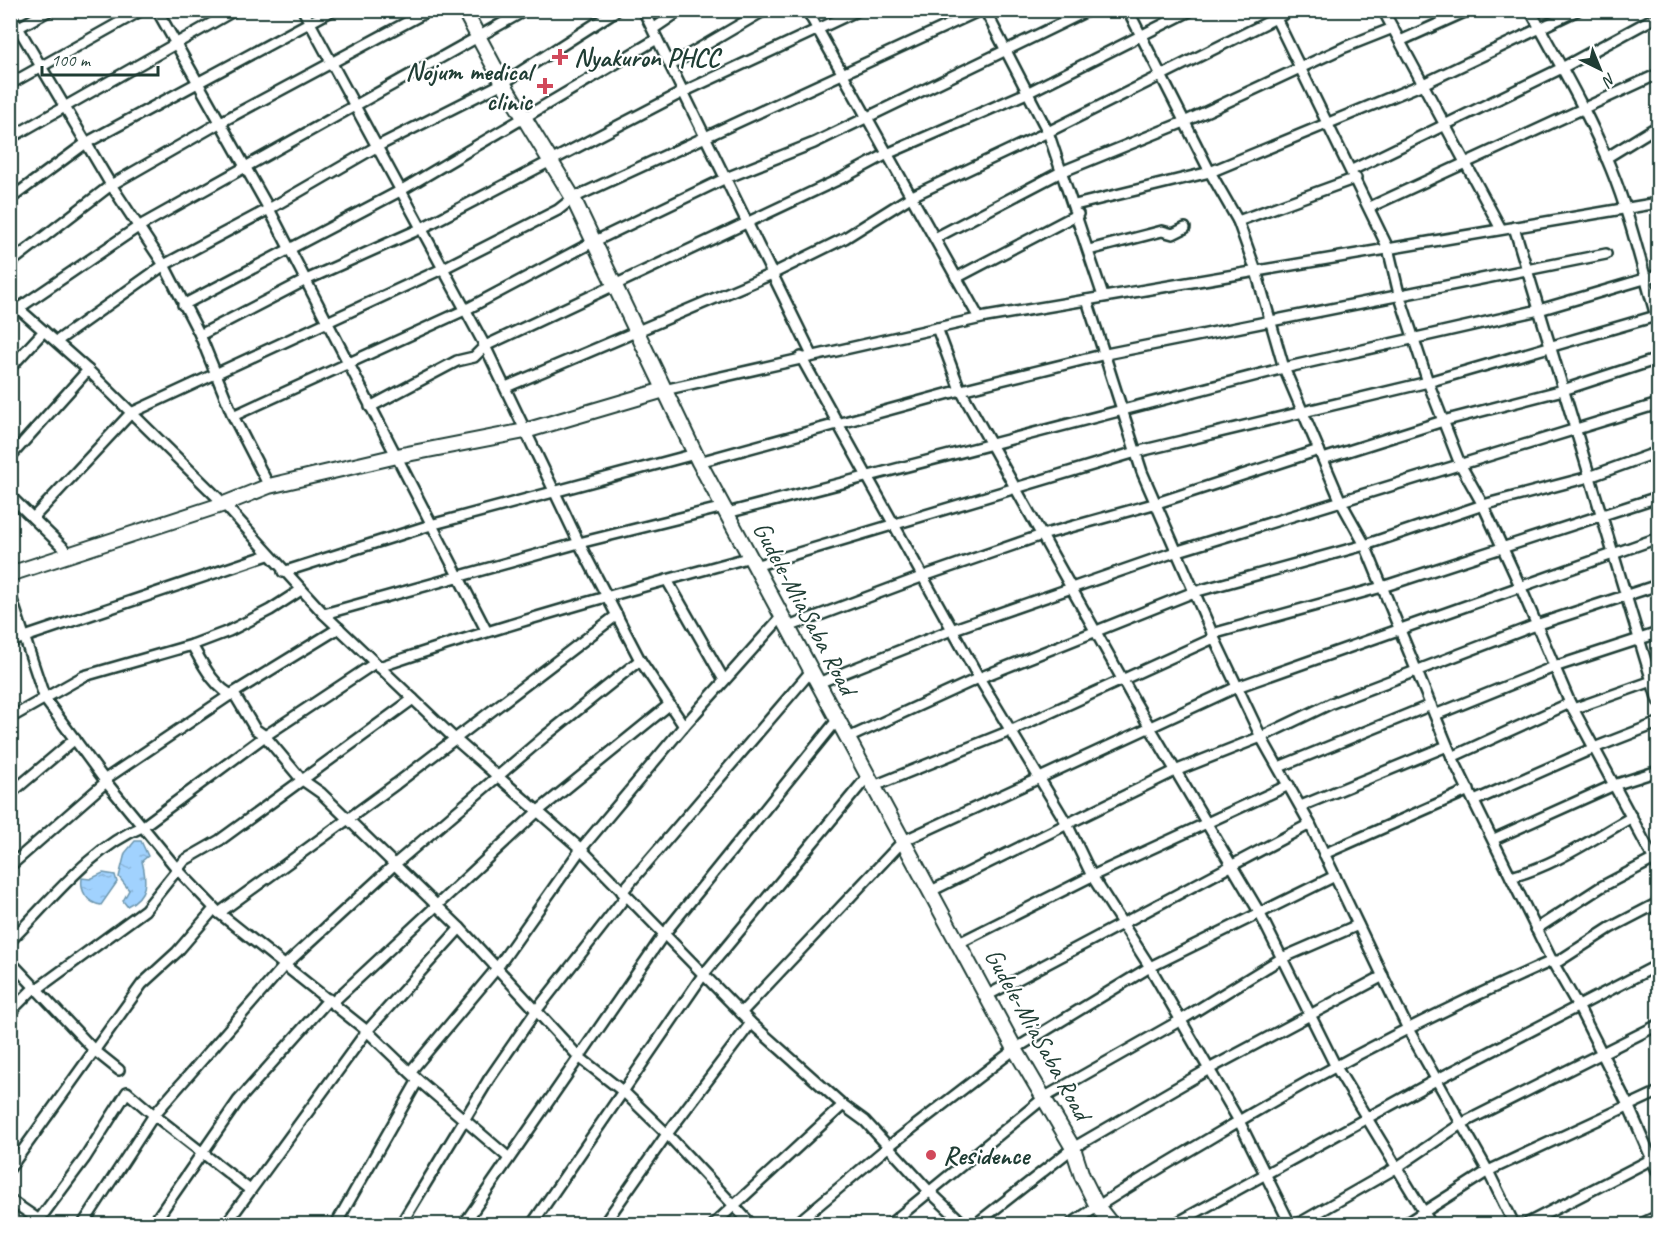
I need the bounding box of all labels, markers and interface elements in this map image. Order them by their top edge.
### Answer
scale bar [42,39,158,77]
north arrow [1570,39,1630,99]
place label: Nyakuron PHCC [574,41,723,74]
marker: Nyakuron PHCC [551,48,569,66]
text: 100 m [51,49,92,71]
place label: Nojum medical clinic [406,55,537,118]
text: N [1597,69,1620,92]
marker: Nojum medical clinic [536,77,554,95]
street label: Gudele-MiaSaba Road [746,516,866,704]
street label: Gudele-MiaSaba Road [977,942,1101,1129]
place label: Residence [943,1139,1031,1172]
marker: Residence [924,1148,938,1162]

